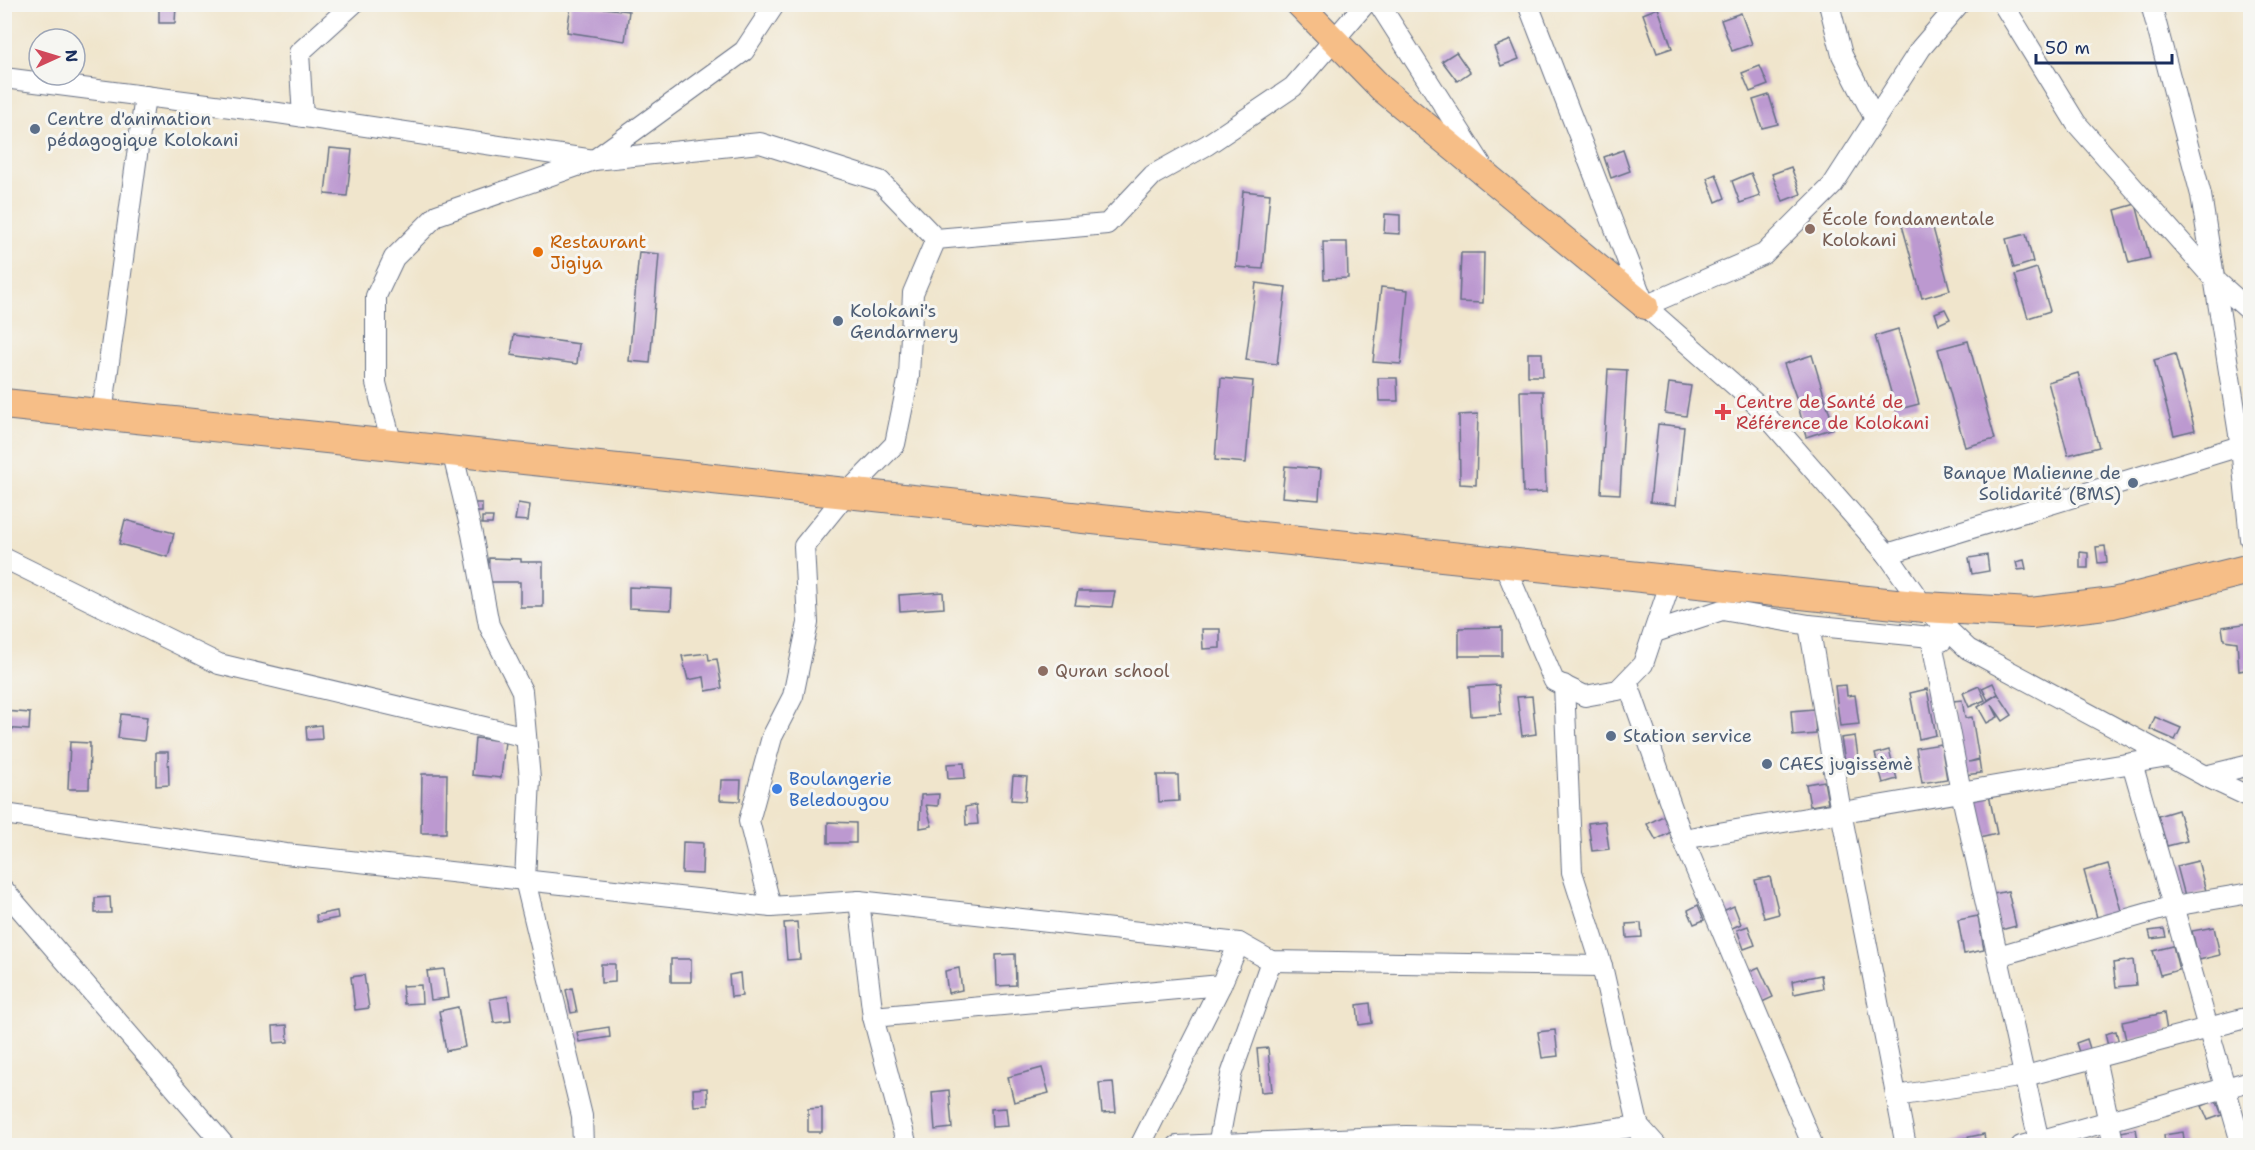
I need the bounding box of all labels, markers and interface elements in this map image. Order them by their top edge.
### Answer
north arrow [27,27,87,87]
scale bar [2036,27,2172,65]
text: 50 m [2045,36,2090,60]
text: N [61,49,82,63]
place label: Centre d'animation pédagogique Kolokani [47,107,239,152]
marker: Centre d'animation pédagogique Kolokani [28,122,42,136]
place label: École fondamentale Kolokani [1822,207,1995,252]
marker: École fondamentale Kolokani [1803,222,1817,236]
place label: Restaurant Jigiya [550,230,646,275]
marker: Restaurant Jigiya [531,245,545,259]
place label: Kolokani's Gendarmery [850,299,959,344]
marker: Kolokani's Gendarmery [831,314,845,328]
place label: Centre de Santé de Référence de Kolokani [1736,390,1929,435]
marker: Centre de Santé de Référence de Kolokani [1714,403,1732,421]
place label: Banque Malienne de Solidarité (BMS) [1943,461,2121,506]
marker: Banque Malienne de Solidarité (BMS) [2126,476,2140,490]
place label: Quran school [1055,659,1170,683]
marker: Quran school [1036,664,1050,678]
place label: Station service [1623,724,1752,748]
marker: Station service [1604,729,1618,743]
place label: CAES jugissèmè [1779,752,1913,776]
marker: CAES jugissèmè [1760,757,1774,771]
place label: Boulangerie Beledougou [789,767,892,812]
marker: Boulangerie Beledougou [770,782,784,796]

